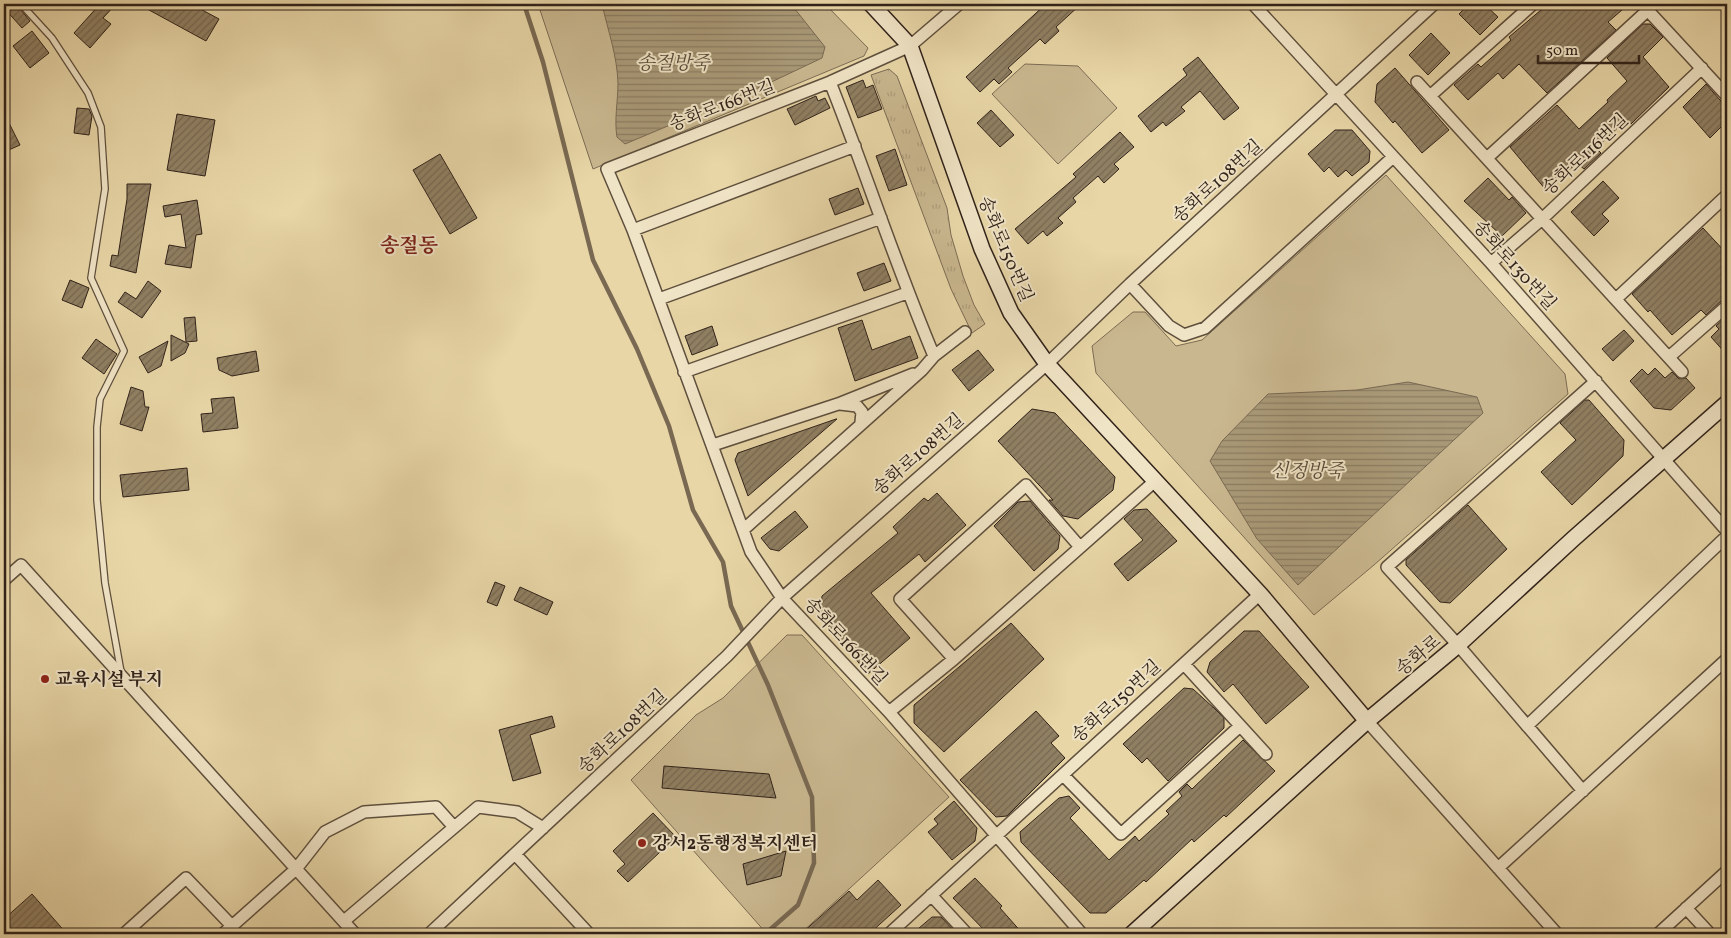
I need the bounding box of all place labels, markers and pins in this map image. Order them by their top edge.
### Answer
place label: 교육시설 부지 [55,668,163,693]
marker: 교육시설 부지 [39,673,51,685]
place label: 강서2동행정복지센터 [652,832,818,857]
marker: 강서2동행정복지센터 [636,837,648,849]

